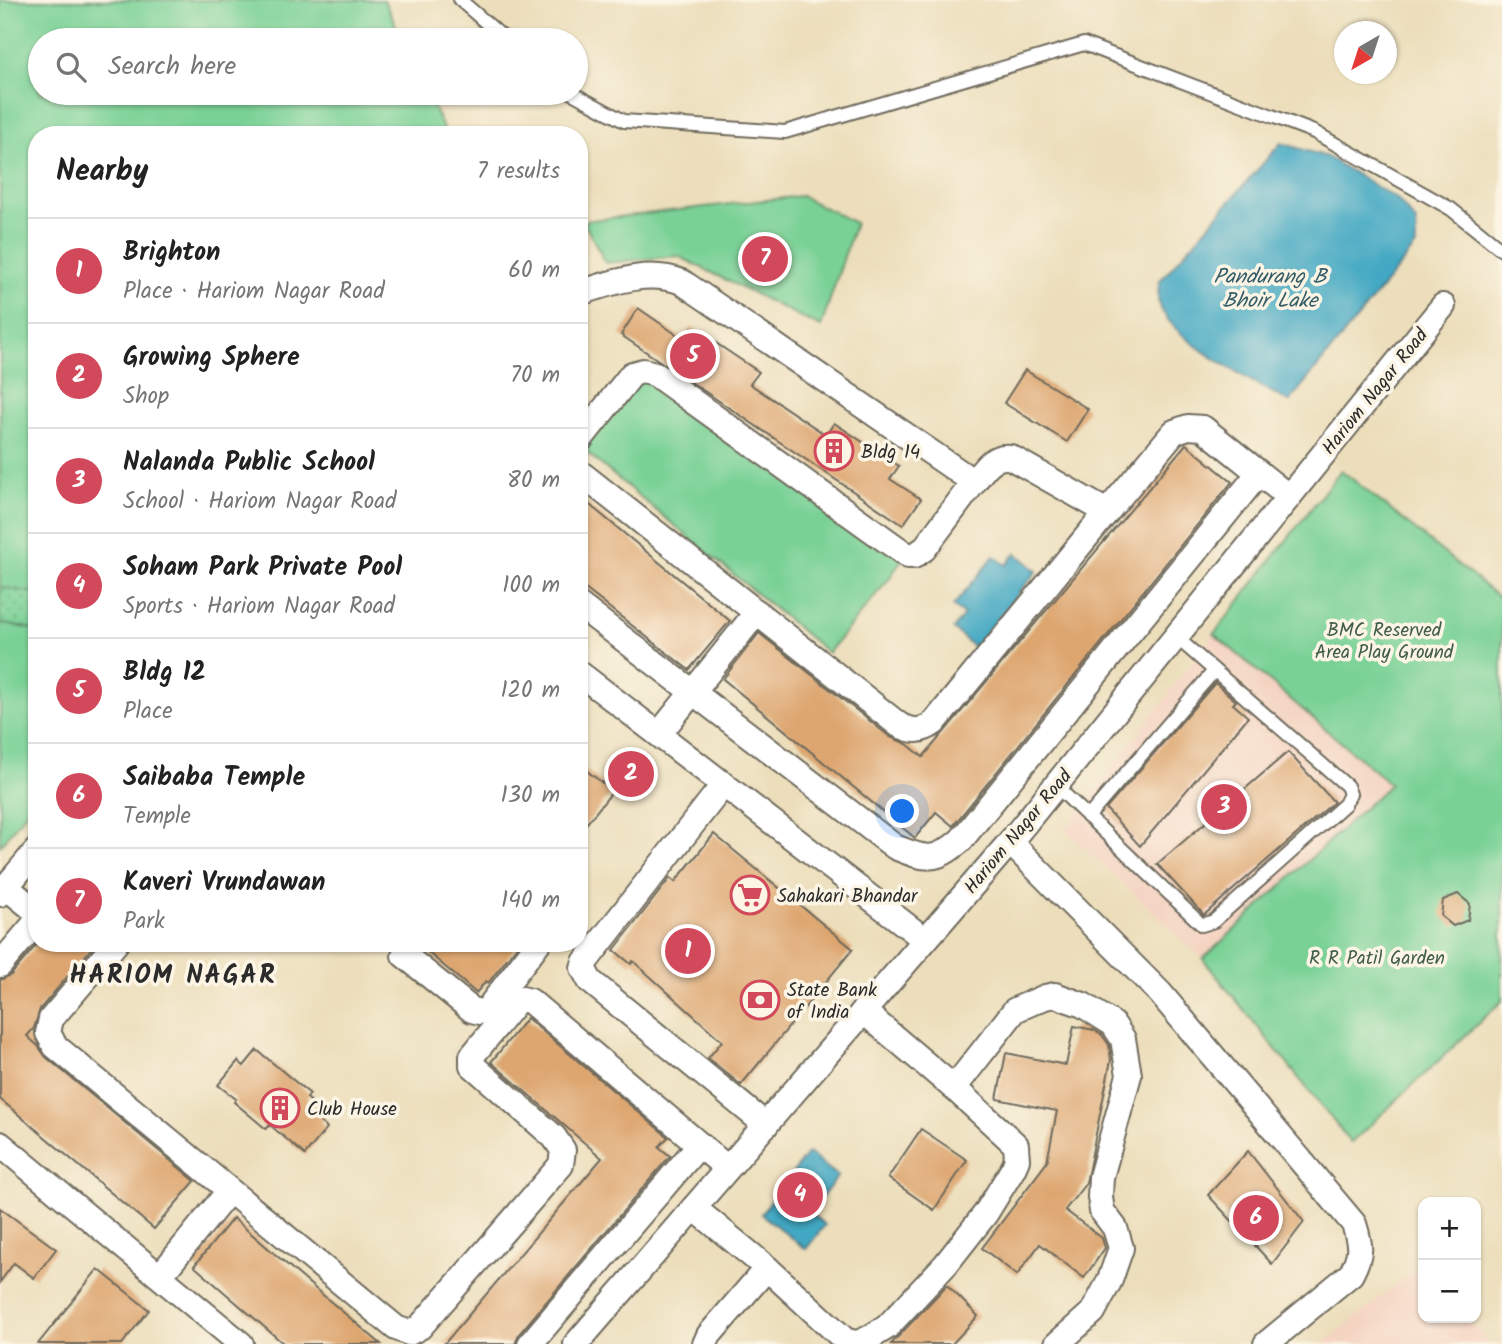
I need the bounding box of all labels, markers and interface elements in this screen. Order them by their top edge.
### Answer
north arrow [1334,21,1397,84]
search box [28,28,588,105]
text: Search here [108,46,236,88]
icon: search [52,48,90,86]
text: Nearby [56,148,148,196]
text: 7 results [477,154,560,190]
text: Brighton [123,232,221,274]
pin: 7 [742,233,788,285]
text: 1 [76,253,82,289]
text: 60 m [508,253,560,289]
water label: Pandurang B Bhoir Lake [1214,261,1329,318]
text: Place · Hariom Nagar Road [123,274,385,310]
street label: Hariom Nagar Road [1315,322,1436,462]
pin: 5 [670,330,716,382]
text: Growing Sphere [123,337,300,379]
text: 2 [72,358,86,394]
text: 70 m [510,358,560,394]
text: Shop [123,379,169,415]
building icon: Bldg 14 [813,430,855,472]
place label: Bldg 14 [861,438,920,468]
text: Nalanda Public School [123,442,375,484]
text: 3 [73,463,85,499]
text: 80 m [507,463,560,499]
text: School · Hariom Nagar Road [123,484,396,520]
text: Soham Park Private Pool [123,547,402,589]
text: 4 [73,568,85,604]
text: 100 m [502,568,560,604]
text: Sports · Hariom Nagar Road [123,589,395,625]
park label: BMC Reserved Area Play Ground [1315,616,1454,668]
text: Bldg 12 [123,652,206,694]
text: 5 [73,673,85,709]
text: 120 m [500,673,560,709]
text: Place [123,694,173,730]
pin: 2 [608,748,654,800]
text: Saibaba Temple [123,757,305,799]
street label: Hariom Nagar Road [957,763,1080,901]
text: 6 [73,778,85,814]
text: 130 m [501,778,560,814]
pin: 3 [1201,781,1247,833]
your location [885,794,919,828]
text: Temple [123,799,191,835]
text: Kaveri Vrundawan [123,862,325,904]
supermarket icon: Sahakari Bhandar [729,874,771,916]
place label: Sahakari Bhandar [777,882,919,912]
text: 7 [74,883,84,919]
text: 140 m [501,883,560,919]
text: Park [123,904,165,940]
pin: 1 [665,925,711,977]
park label: R R Patil Garden [1309,944,1445,974]
district label: HARIOM NAGAR [69,955,277,997]
place label: State Bank of India [787,976,877,1028]
bank icon: State Bank of India [739,979,781,1021]
building icon: Club House [259,1087,301,1129]
place label: Club House [307,1095,397,1125]
pin: 4 [777,1169,823,1221]
pin: 6 [1233,1192,1279,1244]
map controls [1418,1197,1481,1323]
button: + [1418,1197,1481,1260]
button: − [1418,1260,1481,1323]

